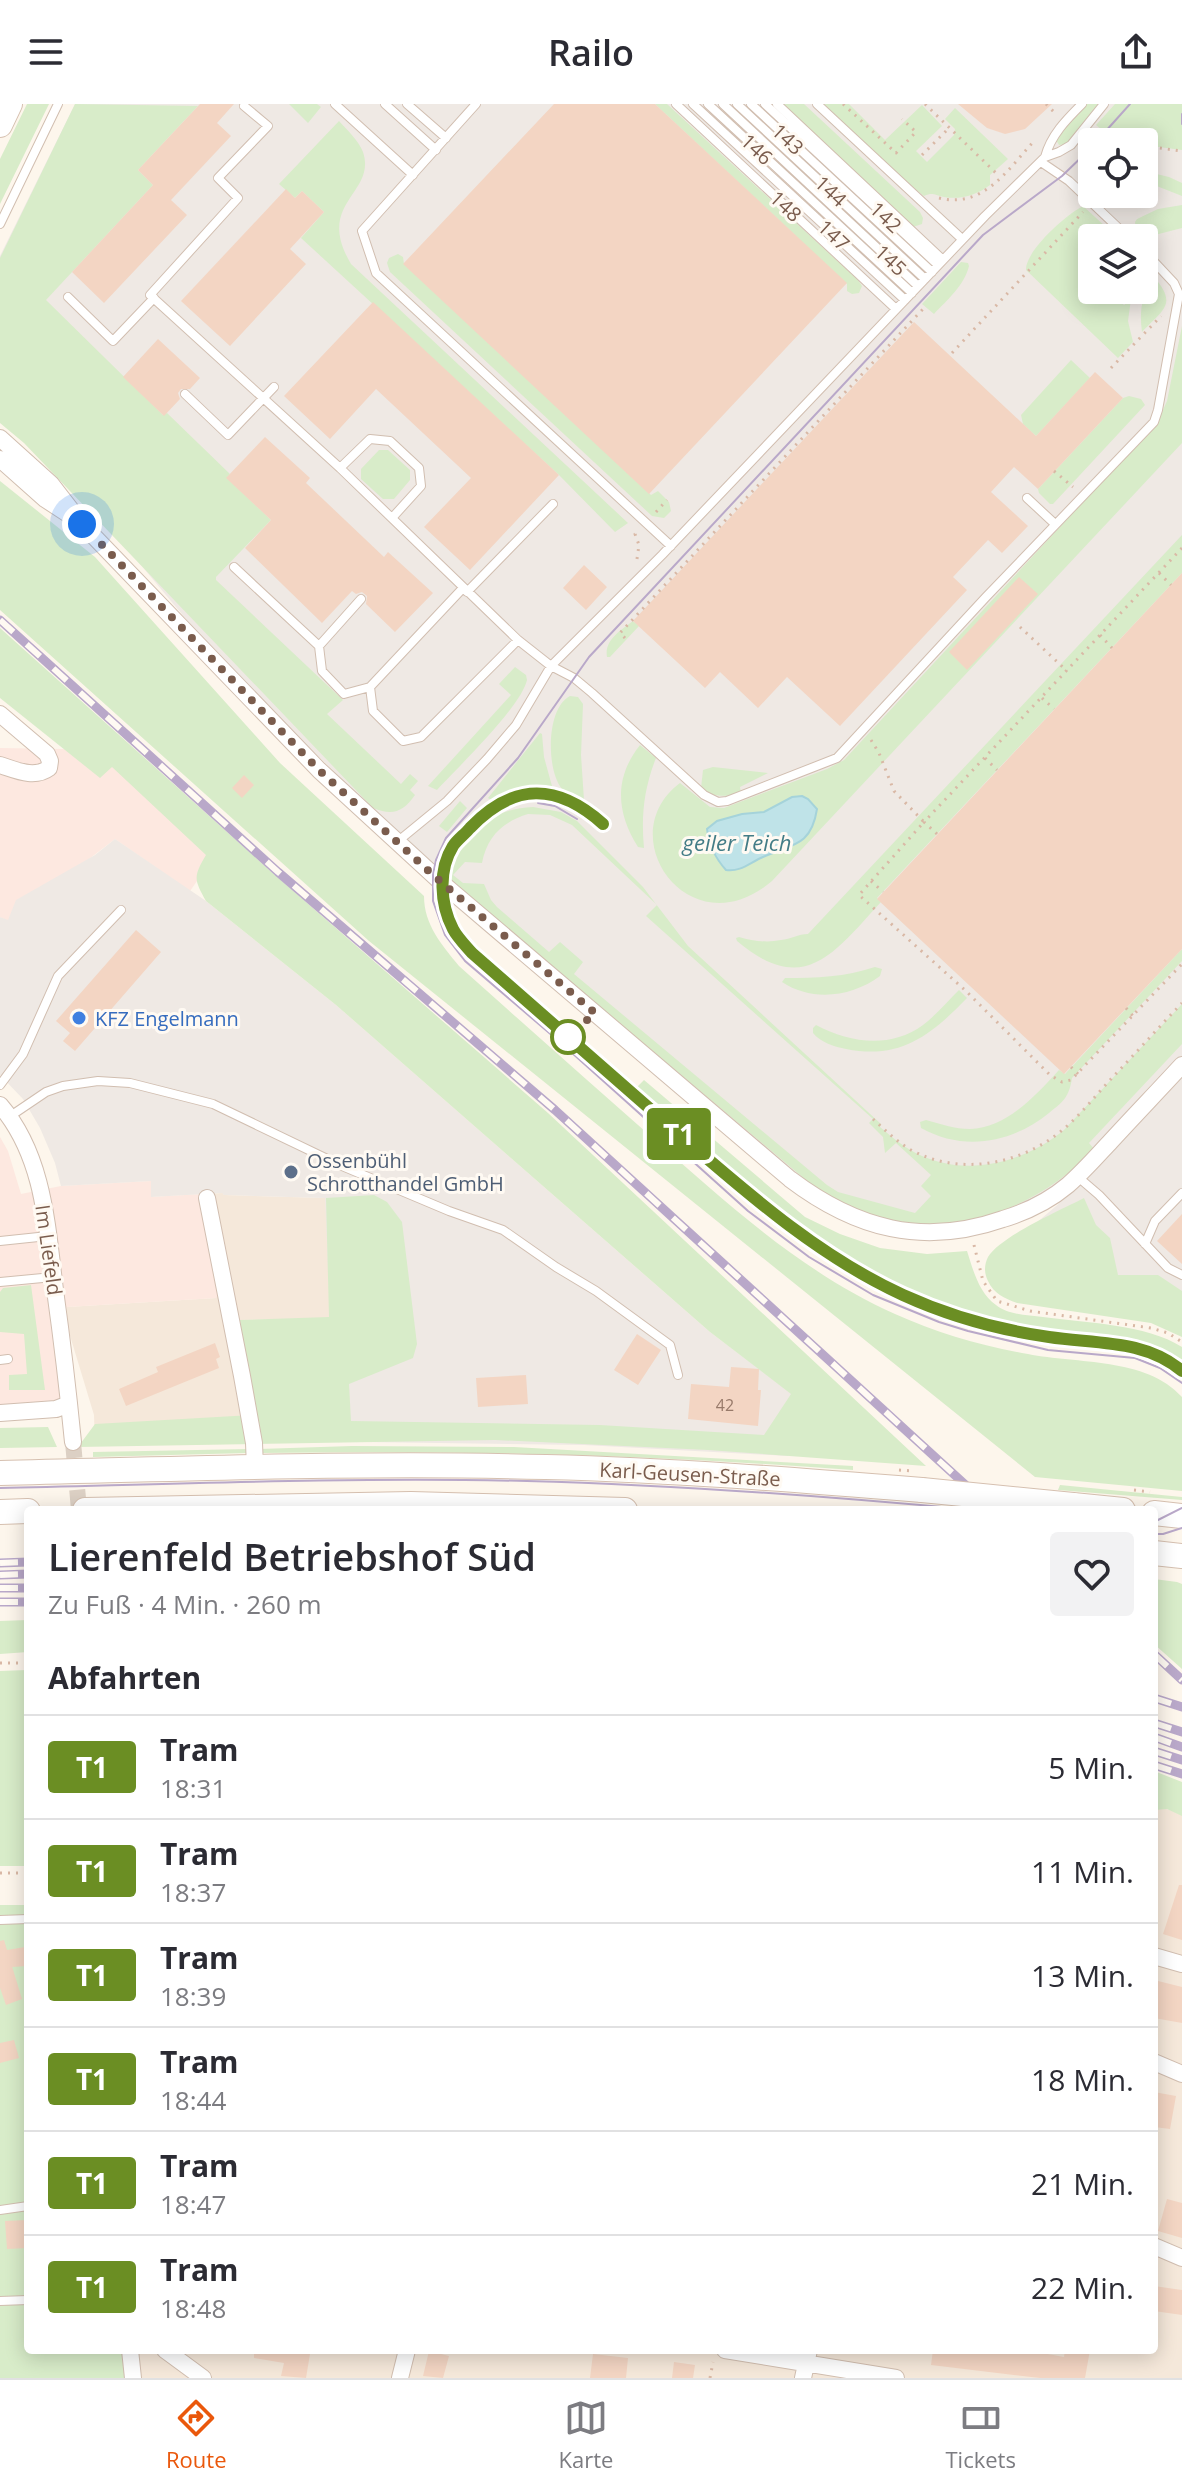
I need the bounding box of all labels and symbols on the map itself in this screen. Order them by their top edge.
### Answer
street label: 143 [766,117,810,161]
street label: 146 [735,127,779,171]
street label: 144 [809,169,853,213]
street label: 148 [764,184,808,228]
street label: 142 [864,195,908,239]
street label: 147 [812,213,856,257]
street label: 145 [869,238,913,282]
your location [62,504,102,544]
water label: geiler Teich [681,827,791,857]
place label: KFZ Engelmann [95,1005,239,1032]
marker: KFZ Engelmann [70,1009,88,1027]
unlabelled marker [551,1020,585,1054]
line badge: T1 [643,1108,715,1160]
place label: Ossenbühl Schrotthandel GmbH [307,1147,504,1197]
marker: Ossenbühl Schrotthandel GmbH [282,1163,300,1181]
street label: Im Liefeld [29,1203,69,1297]
house number: 42 [716,1394,734,1416]
street label: Karl-Geusen-Straße [599,1456,781,1492]

